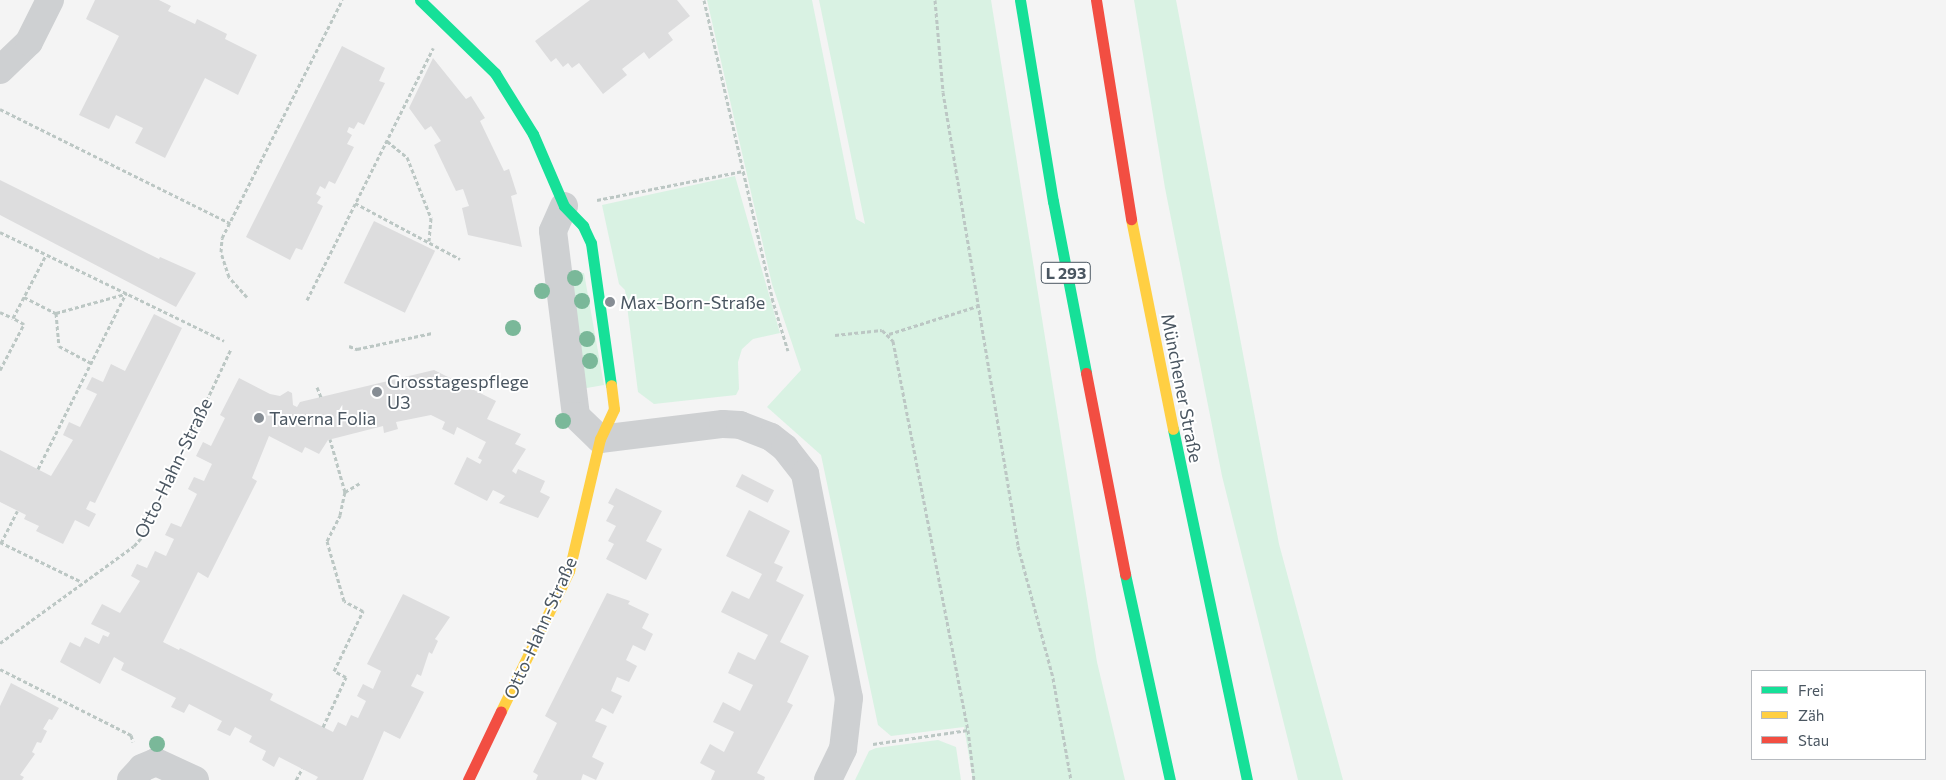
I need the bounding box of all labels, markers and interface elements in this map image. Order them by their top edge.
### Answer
road number: L 293 [1040,260,1092,286]
place label: Max-Born-Straße [620,291,765,313]
marker: Max-Born-Straße [604,296,616,308]
street label: Münchener Straße [1157,312,1207,464]
place label: Grosstagespflege U3 [387,371,529,414]
marker: Grosstagespflege U3 [371,386,383,398]
street label: Otto-Hahn-Straße [130,394,216,542]
place label: Taverna Folia [269,407,376,429]
marker: Taverna Folia [253,412,265,424]
street label: Otto-Hahn-Straße [499,554,581,702]
legend [1751,670,1926,760]
text: Frei [1798,681,1824,699]
text: Zäh [1798,706,1824,724]
text: Stau [1798,731,1829,749]

